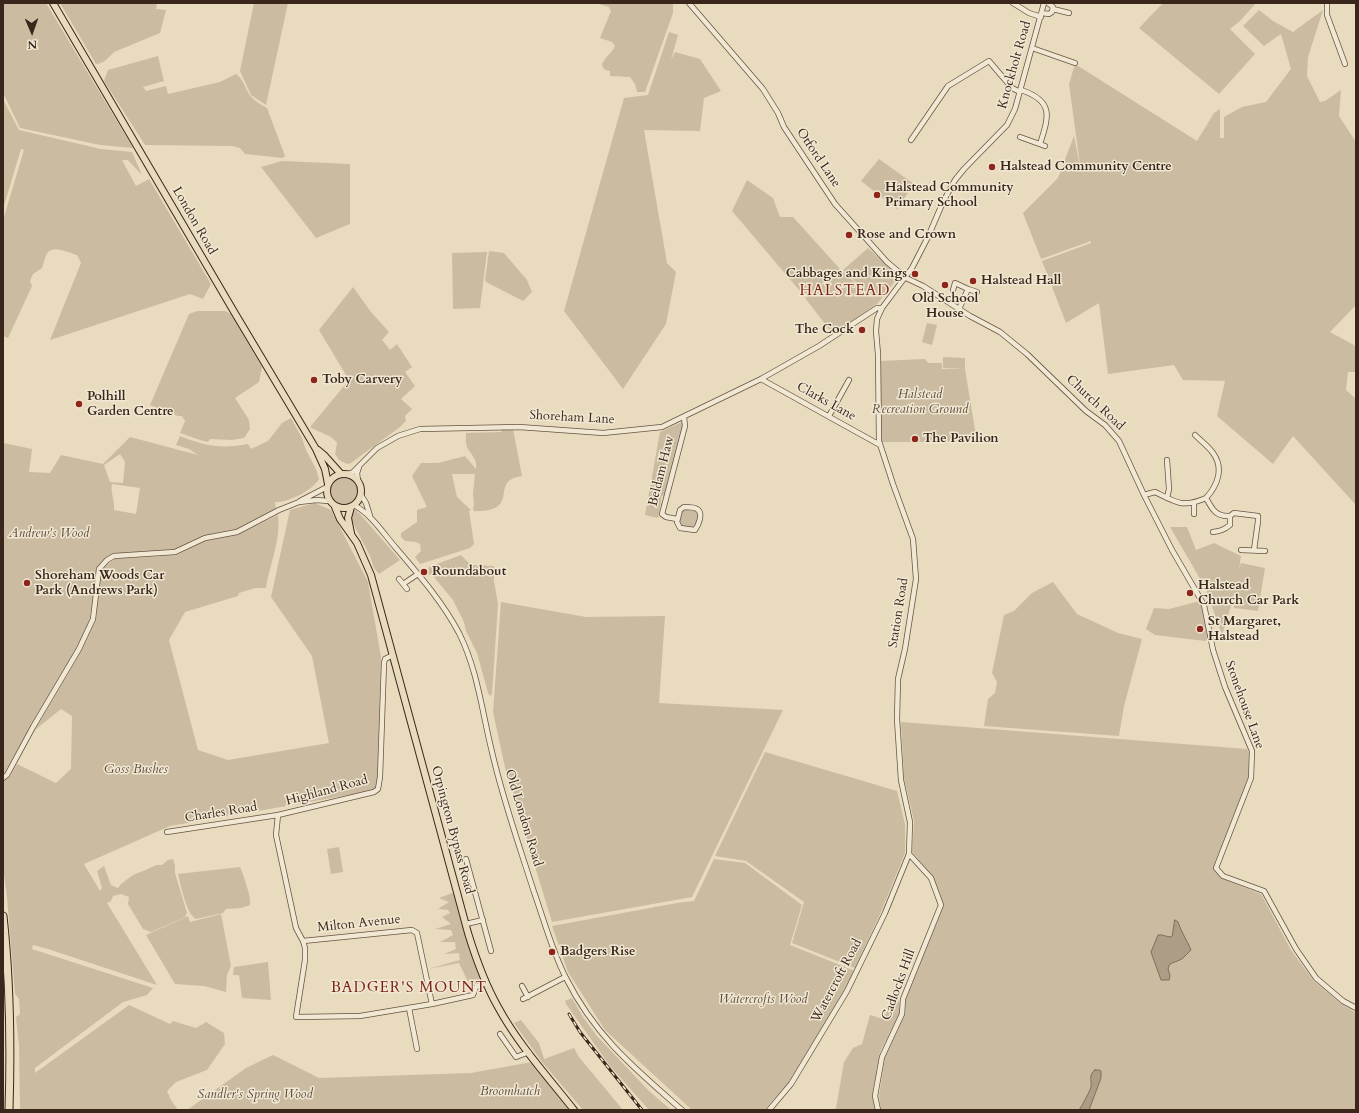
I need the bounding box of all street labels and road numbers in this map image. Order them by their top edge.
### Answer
street label: Knockholt Road [995,19,1035,111]
street label: Otford Lane [792,125,844,191]
street label: London Road [168,184,220,258]
street label: Church Road [1063,372,1127,434]
street label: Clarks Lane [794,379,858,425]
street label: Shoreham Lane [529,408,615,428]
street label: Beldam Haw [646,434,678,508]
street label: Station Road [886,577,912,649]
street label: Stonehouse Lane [1221,659,1267,751]
street label: Orpington Bypass Road [427,764,477,896]
street label: Old London Road [501,768,545,868]
street label: Highland Road [284,773,370,809]
street label: Charles Road [184,800,258,826]
street label: Milton Avenue [317,912,401,936]
street label: Watercroft Road [808,936,866,1026]
street label: Cadlocks Hill [879,947,919,1023]

